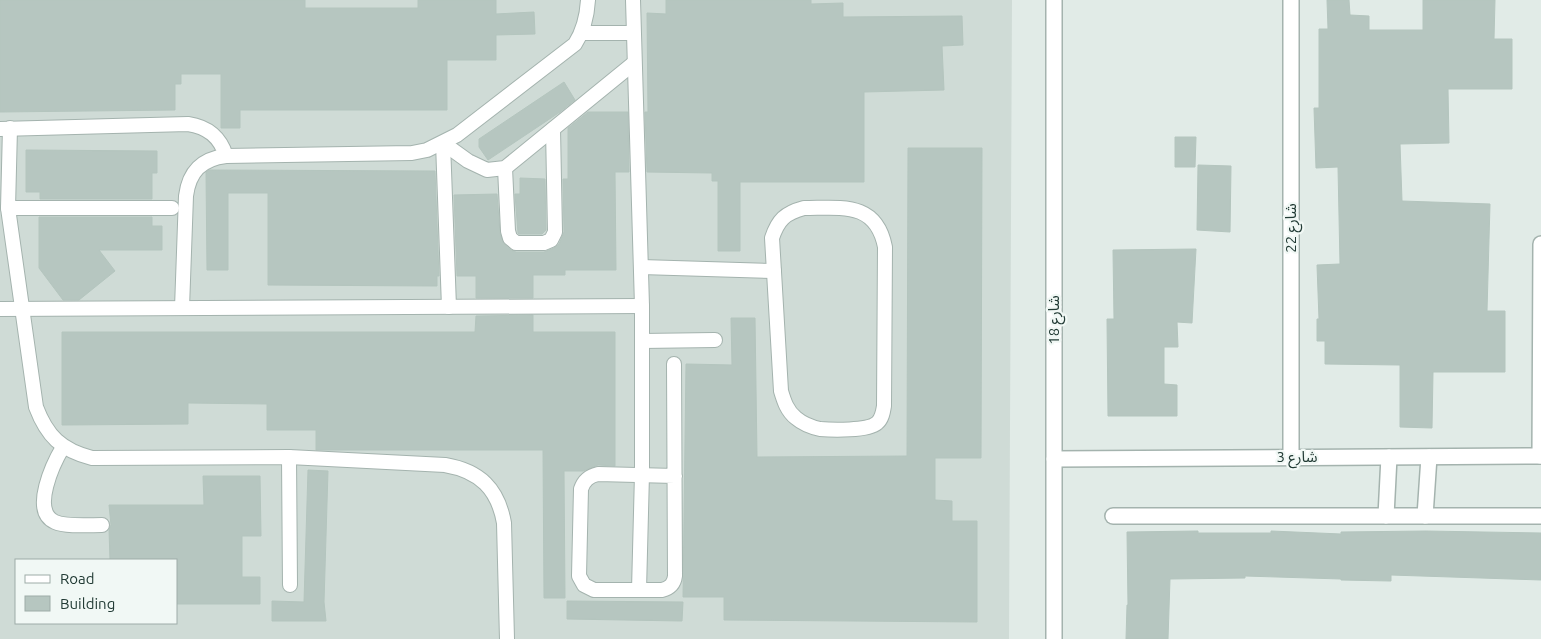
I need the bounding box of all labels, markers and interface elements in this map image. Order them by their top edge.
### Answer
street label: شارع 22 [1282,203,1303,253]
street label: شارع 18 [1045,295,1066,345]
street label: شارع 3 [1276,448,1318,469]
legend [15,559,178,624]
text: Road [60,570,95,587]
text: Building [60,595,115,612]

